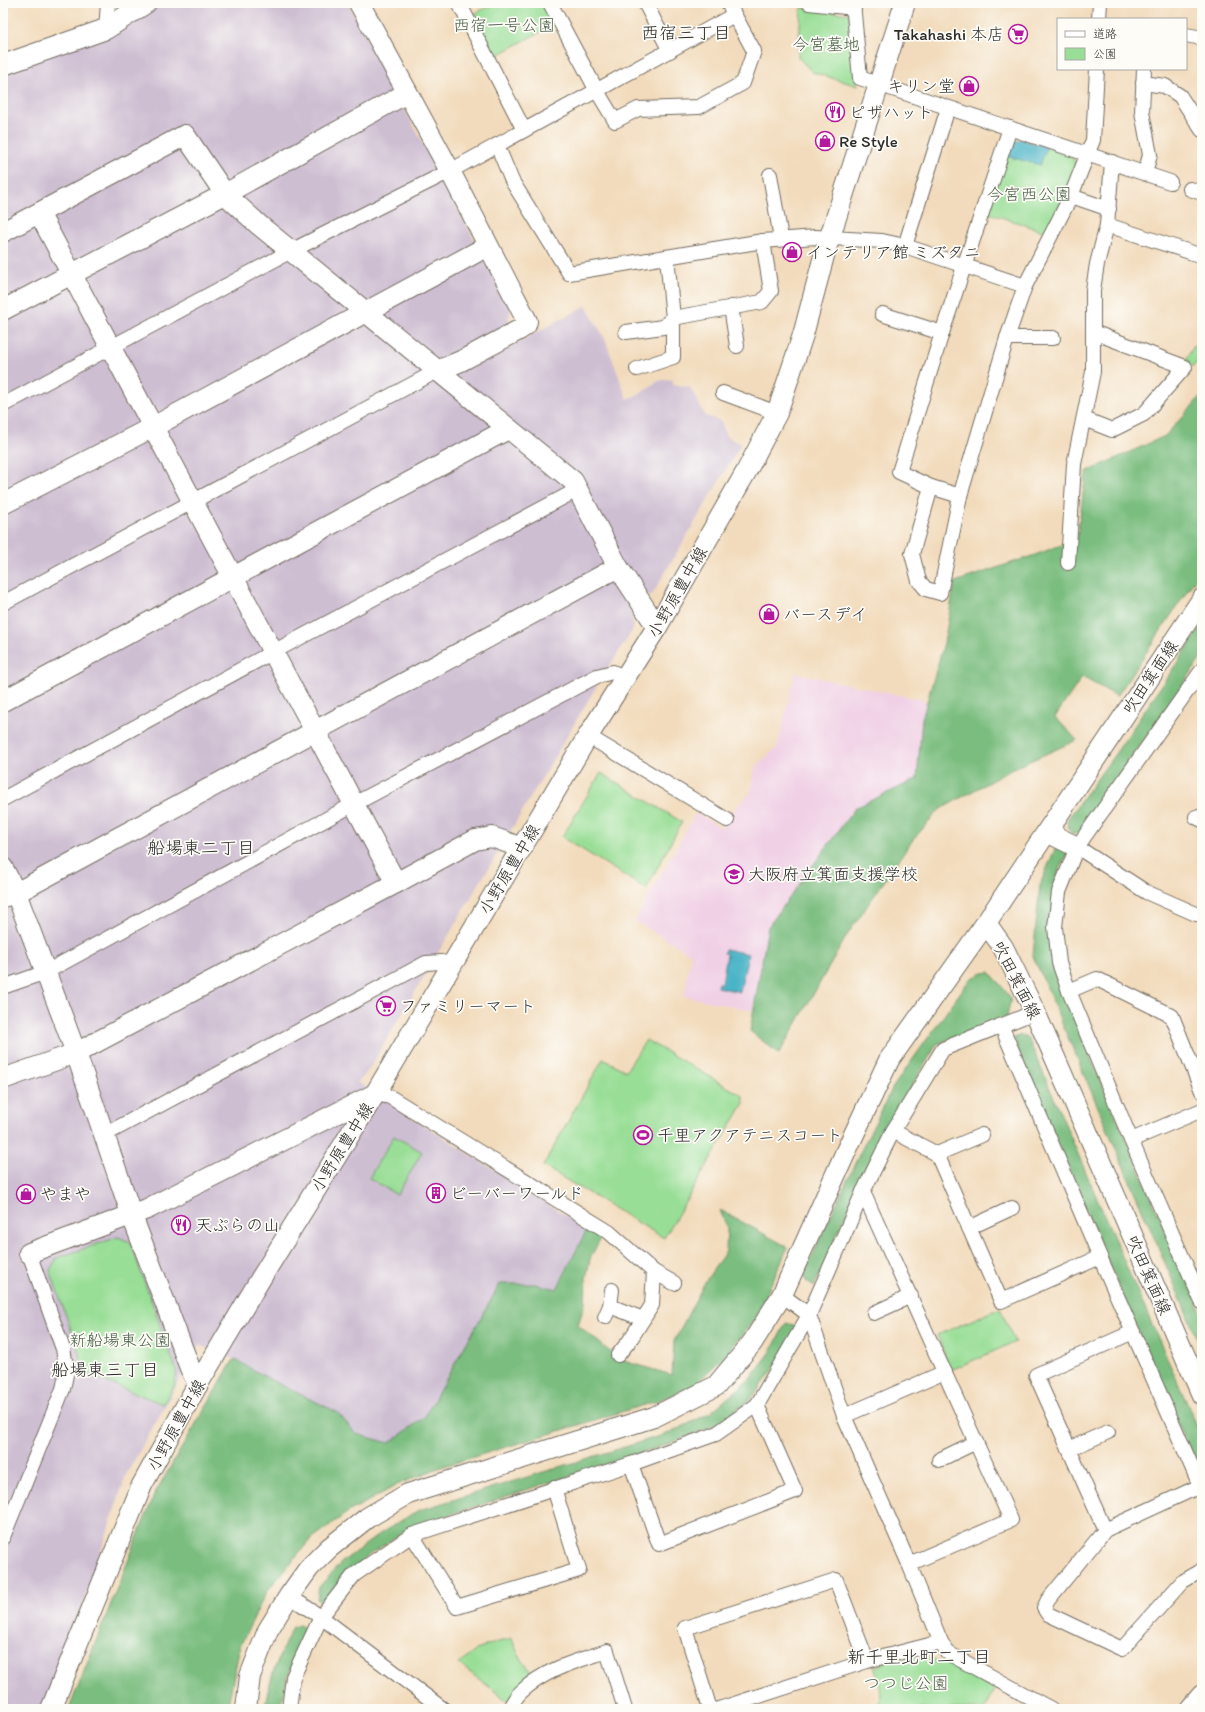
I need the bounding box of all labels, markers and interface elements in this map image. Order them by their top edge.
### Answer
park label: 西宿一号公園 [453,15,555,35]
legend [1057,18,1187,70]
district label: 西宿三丁目 [641,22,731,44]
supermarket icon: Takahashi 本店 [1007,23,1029,45]
place label: Takahashi 本店 [894,24,1004,44]
text: 道路 [1093,27,1117,41]
park label: 今宮墓地 [792,34,860,54]
text: 公園 [1093,47,1117,61]
shop icon: キリン堂 [958,75,980,97]
place label: キリン堂 [887,76,955,96]
restaurant icon: ピザハット [824,101,846,123]
place label: ピザハット [849,102,934,122]
shop icon: Re Style [814,130,836,152]
place label: Re Style [839,131,898,151]
park label: 今宮西公園 [987,184,1072,204]
shop icon: インテリア館 ミズタニ [781,241,803,263]
place label: インテリア館 ミズタニ [806,242,981,262]
street label: 小野原豊中線 [643,543,711,641]
shop icon: バースデイ [758,603,780,625]
place label: バースデイ [783,604,867,624]
street label: 吹田箕面線 [1118,636,1182,718]
street label: 小野原豊中線 [474,820,544,918]
district label: 船場東二丁目 [147,837,255,859]
school or university icon: 大阪府立箕面支援学校 [723,863,745,885]
place label: 大阪府立箕面支援学校 [748,864,918,884]
street label: 吹田箕面線 [989,938,1045,1022]
supermarket icon: ファミリーマート [375,995,397,1017]
place label: ファミリーマート [400,996,536,1016]
street label: 小野原豊中線 [306,1098,378,1196]
sports icon: 千里アクアテニスコート [632,1124,654,1146]
place label: 千里アクアテニスコート [657,1125,843,1145]
building icon: ビーバーワールド [425,1182,447,1204]
shop icon: やまや [15,1183,37,1205]
place label: ビーバーワールド [450,1183,584,1203]
place label: やまや [40,1184,91,1204]
restaurant icon: 天ぷらの山 [170,1214,192,1236]
place label: 天ぷらの山 [195,1215,280,1235]
street label: 吹田箕面線 [1123,1232,1175,1318]
park label: 新船場東公園 [69,1330,171,1350]
district label: 船場東三丁目 [51,1359,159,1381]
street label: 小野原豊中線 [143,1376,209,1474]
district label: 新千里北町二丁目 [847,1646,991,1668]
park label: つつじ公園 [864,1673,949,1693]

